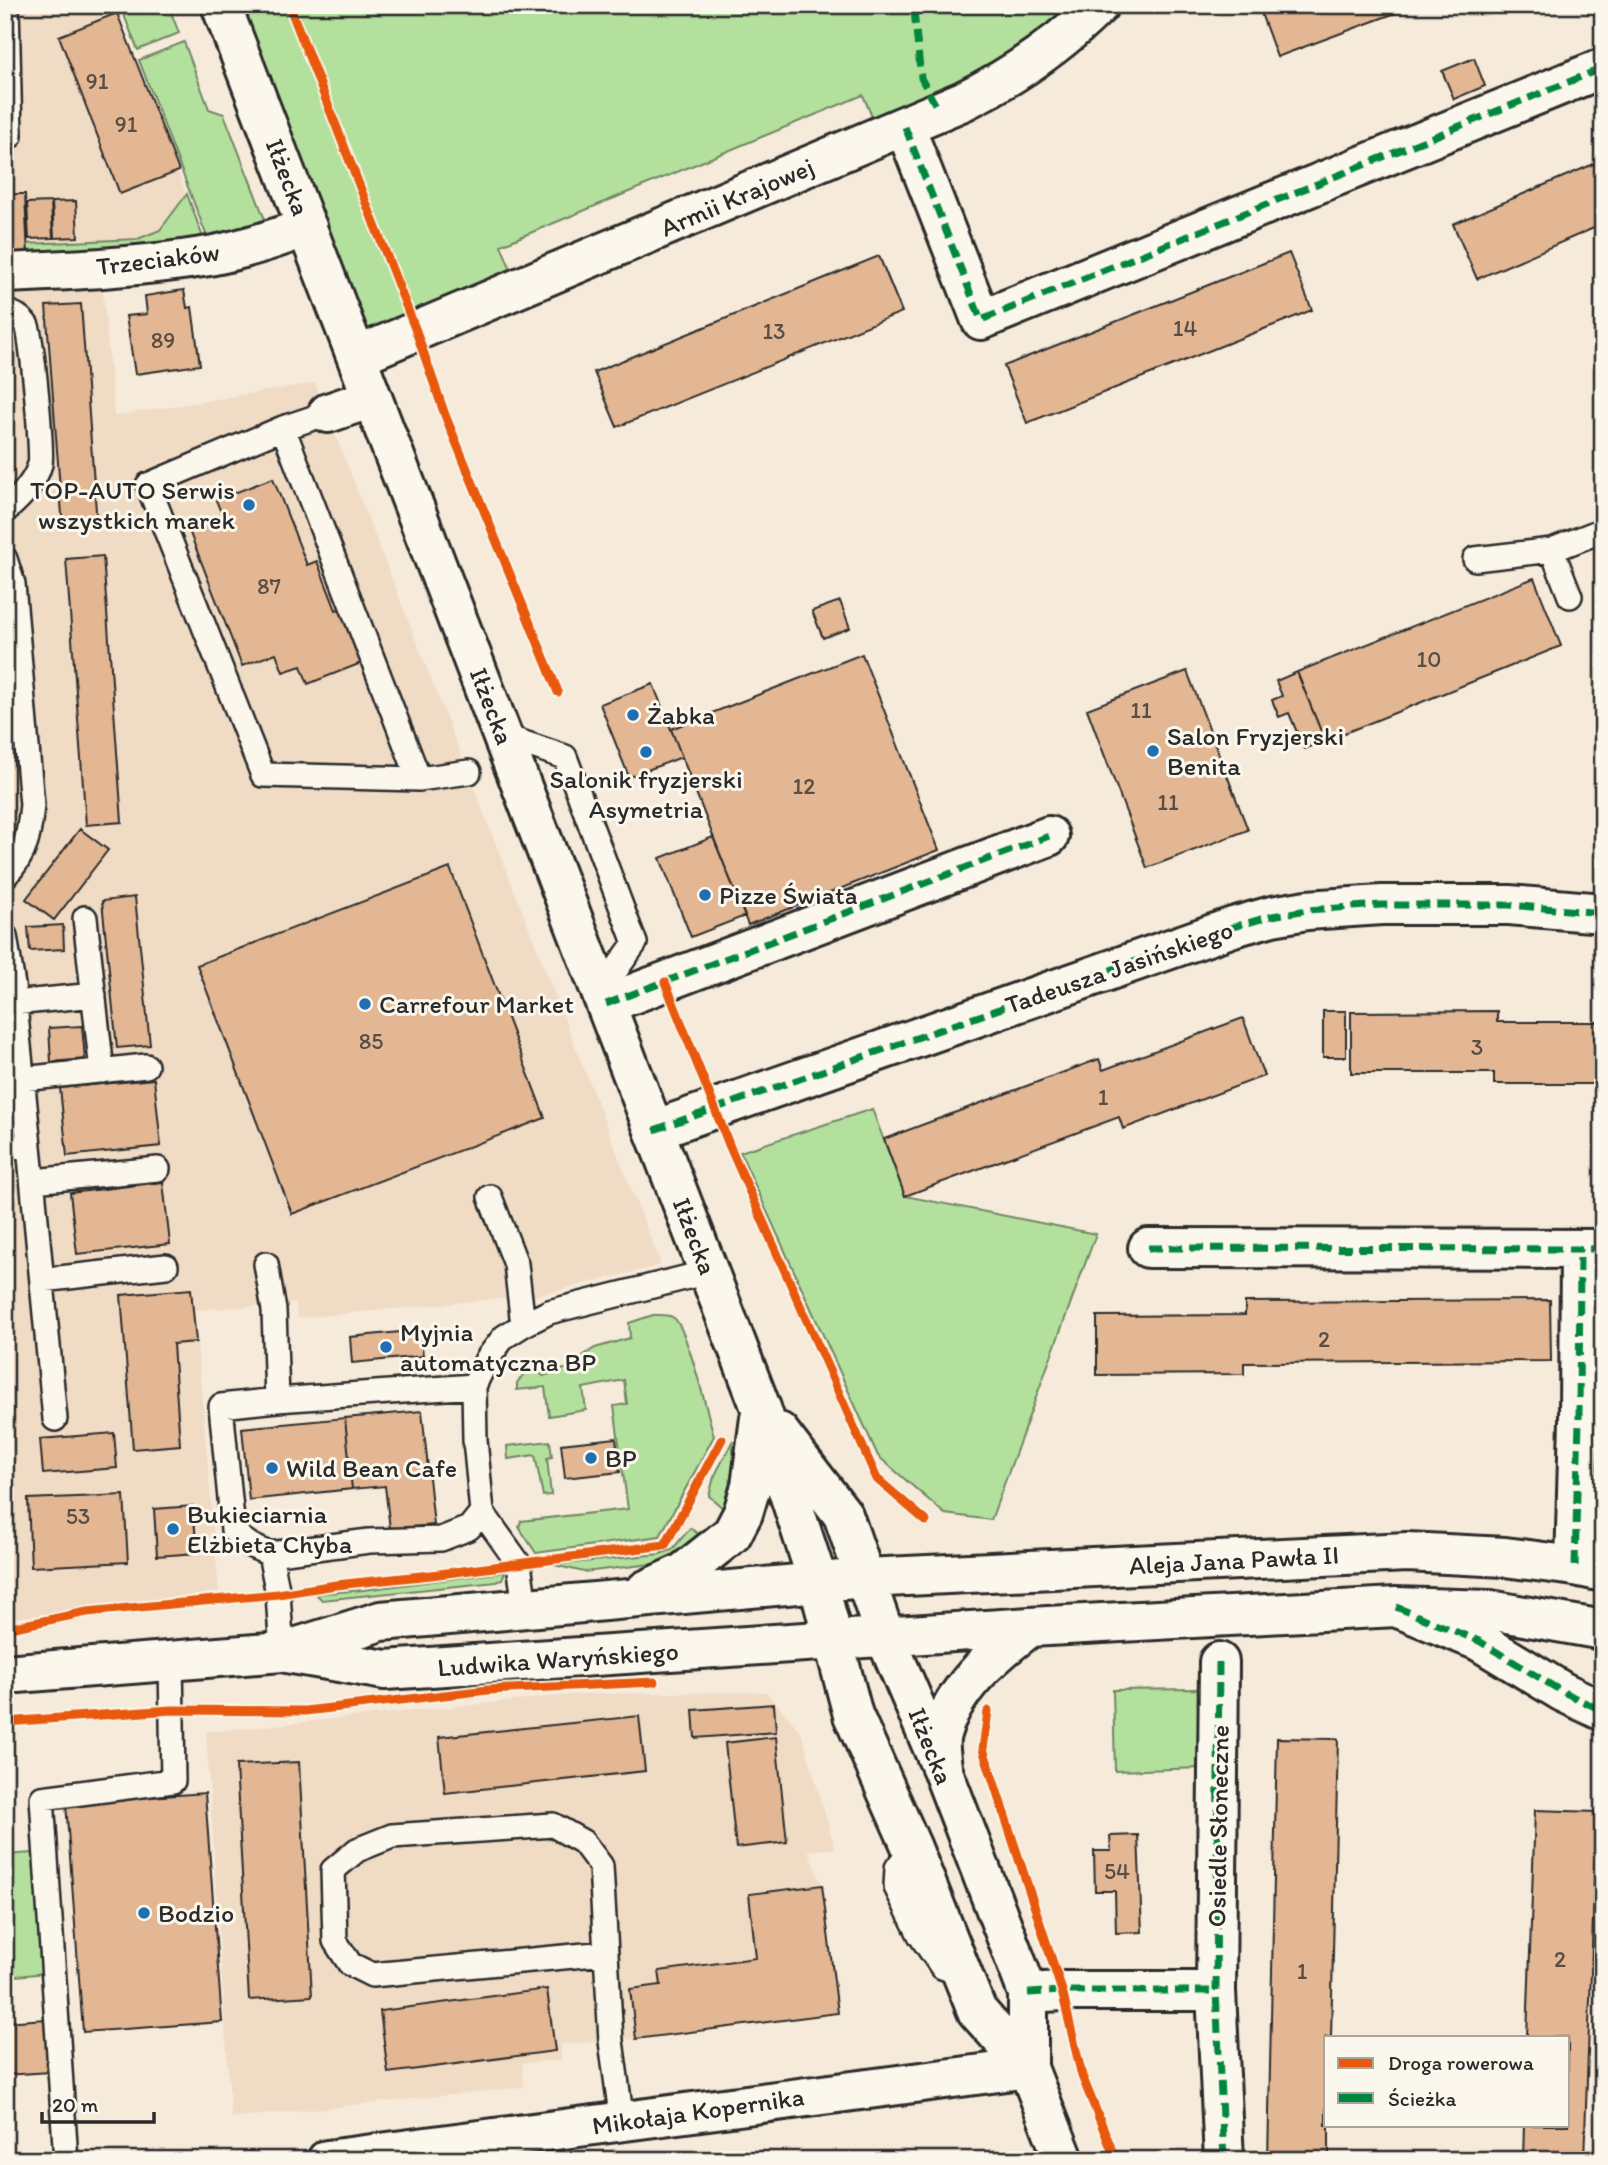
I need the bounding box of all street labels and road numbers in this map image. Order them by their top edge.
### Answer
street label: Iłżecka [259,134,317,220]
street label: Armii Krajowej [655,150,819,244]
street label: Trzeciaków [94,236,222,282]
street label: Iłżecka [463,663,521,749]
street label: Tadeusza Jasińskiego [1001,913,1237,1021]
street label: Iłżecka [666,1193,724,1279]
street label: Aleja Jana Pawła II [1128,1539,1340,1581]
street label: Ludwika Waryńskiego [436,1635,680,1683]
street label: Iłżecka [901,1703,961,1789]
street label: Osiedle Słoneczne [1200,1724,1236,1928]
street label: Mikołaja Kopernika [590,2080,806,2142]

